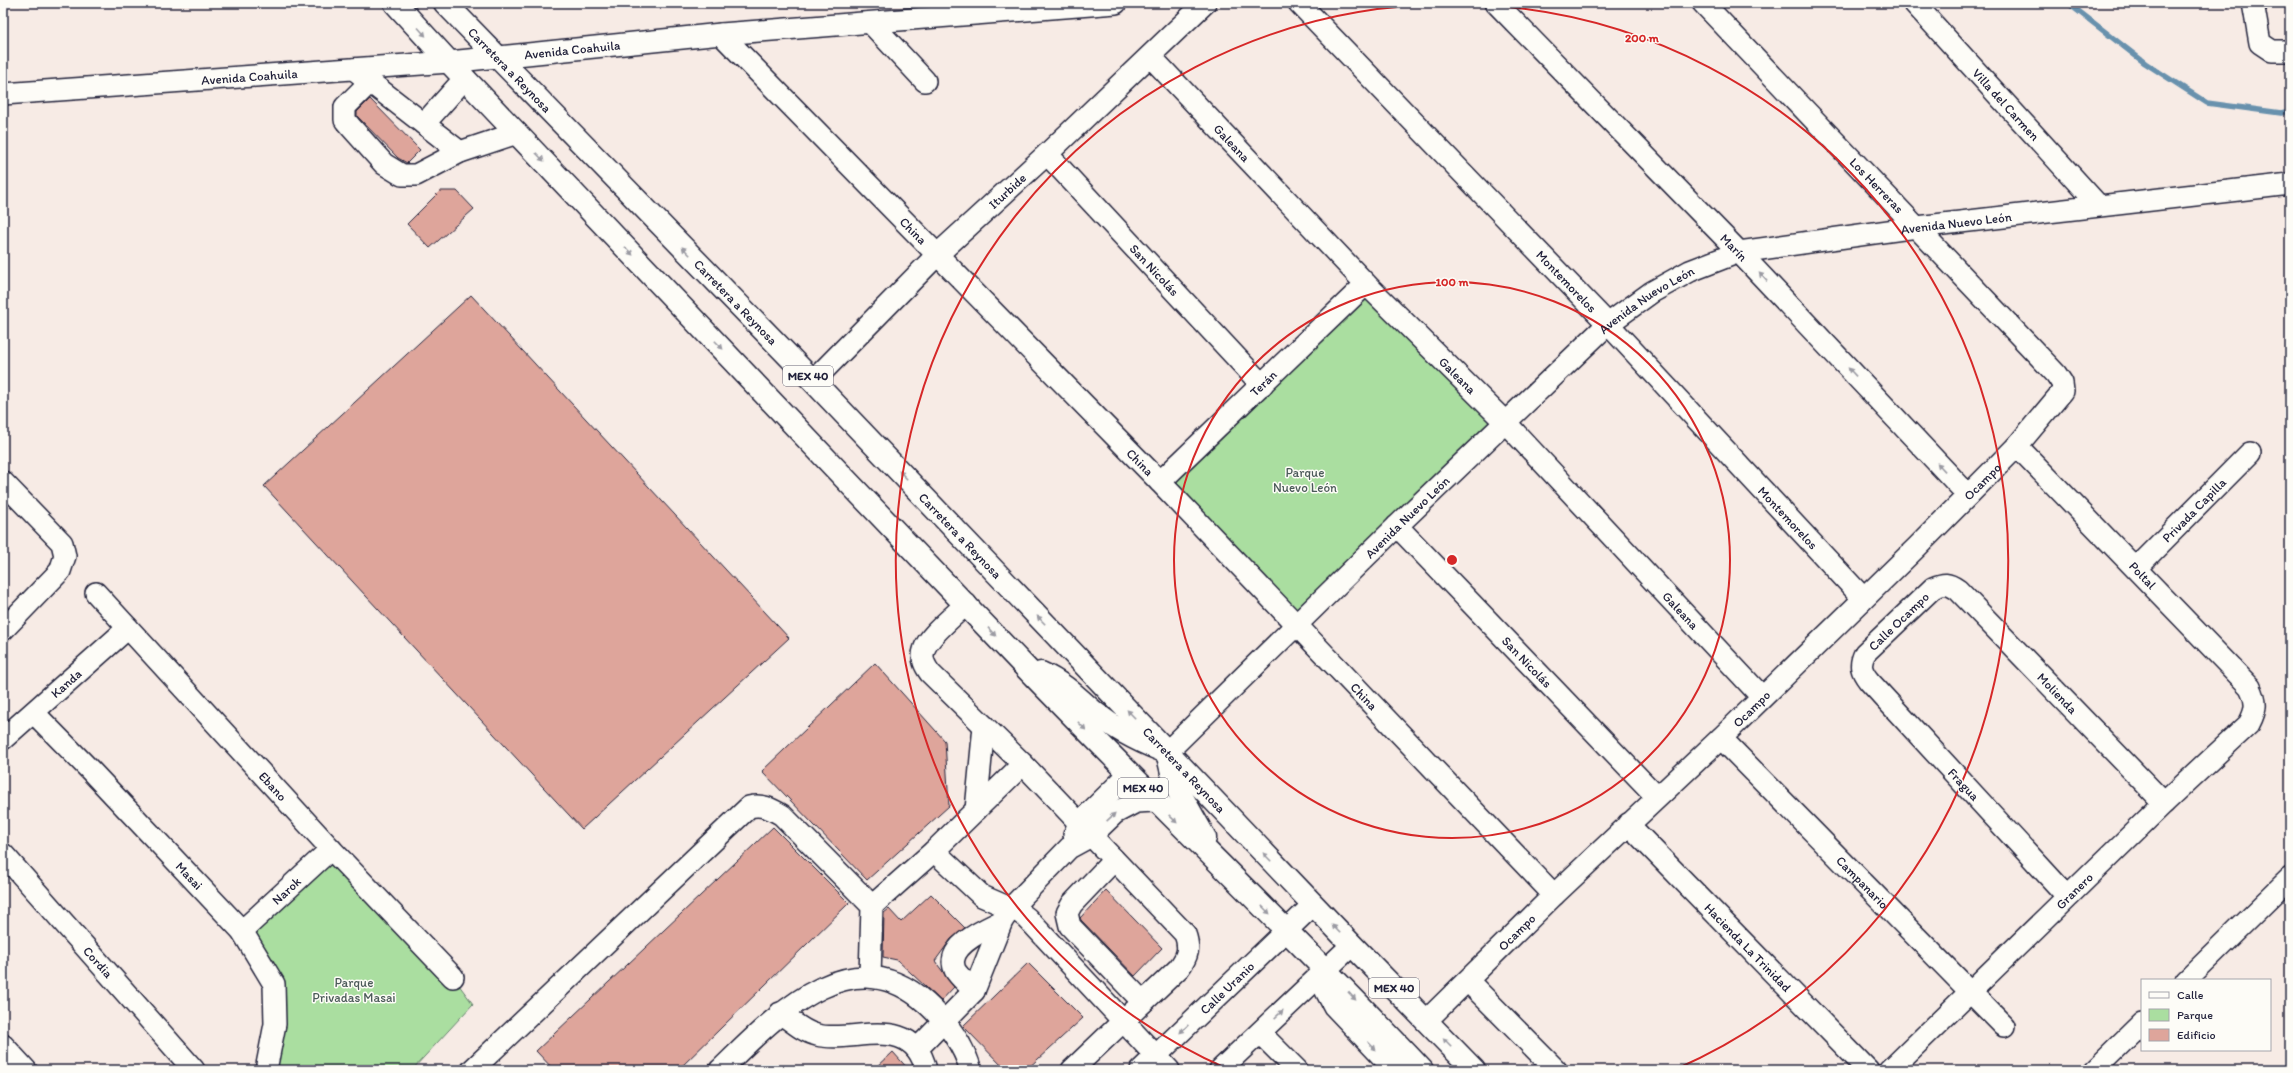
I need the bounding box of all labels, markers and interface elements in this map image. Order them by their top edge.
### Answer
street label: Carretera a Reynosa [465,24,555,116]
one-way arrow [417,27,426,37]
text: 200 m [1625,31,1660,45]
street label: Avenida Coahuila [523,37,622,62]
street label: Villa del Carmen [1969,65,2043,144]
street label: Avenida Coahuila [201,66,299,88]
street label: Galeana [1210,121,1253,165]
one-way arrow [535,152,545,162]
street label: Los Herreras [1847,155,1907,216]
street label: Iturbide [986,170,1029,212]
street label: Avenida Nuevo León [1900,209,2012,237]
street label: China [897,214,930,248]
street label: Marín [1717,231,1751,264]
street label: San Nicolás [1127,241,1182,299]
one-way arrow [625,246,634,256]
one-way arrow [681,246,691,256]
street label: Montemorelos [1533,247,1600,316]
street label: Carretera a Reynosa [691,256,781,348]
street label: Avenida Nuevo León [1596,263,1697,337]
one-way arrow [1759,272,1768,283]
text: 100 m [1435,275,1469,289]
one-way arrow [714,340,724,350]
street label: Galeana [1436,354,1479,397]
road number: MEX 40 [783,366,833,386]
street label: Terán [1247,367,1280,399]
one-way arrow [1848,367,1857,377]
street label: China [1123,445,1157,479]
street label: Ocampo [1961,460,2004,503]
one-way arrow [1937,462,1946,472]
park label: Parque Nuevo León [1273,465,1337,495]
one-way arrow [898,470,907,480]
street label: Avenida Nuevo León [1362,473,1453,561]
street label: Privada Capilla [2159,475,2229,545]
street label: Montemorelos [1755,483,1821,553]
street label: Carretera a Reynosa [916,490,1005,582]
centre of rings [1445,553,1459,567]
street label: Poltal [2126,559,2159,592]
street label: Galeana [1659,588,1702,633]
street label: Calle Ocampo [1865,589,1932,654]
one-way arrow [1036,615,1046,625]
one-way arrow [988,627,997,637]
street label: San Nicolás [1499,633,1555,691]
street label: Kanda [48,666,85,701]
street label: Molienda [2034,670,2080,717]
street label: China [1347,680,1381,714]
street label: Ocampo [1730,687,1774,730]
one-way arrow [1126,709,1135,719]
one-way arrow [1078,721,1087,731]
street label: Carretera a Reynosa [1140,724,1229,816]
street label: Fragua [1945,765,1983,804]
street label: Ebano [256,769,290,804]
road number: MEX 40 [1118,778,1168,798]
one-way arrow [1106,812,1116,822]
one-way arrow [1168,814,1179,823]
one-way arrow [1263,852,1272,861]
street label: Campanario [1833,853,1892,912]
street label: Masai [173,859,206,893]
street label: Granero [2053,869,2096,912]
street label: Narok [269,873,304,908]
street label: Hacienda La Trinidad [1701,900,1794,995]
one-way arrow [1261,905,1271,915]
street label: Ocampo [1495,910,1539,954]
one-way arrow [1332,924,1341,934]
street label: Cordia [80,943,116,981]
street label: Calle Uranio [1197,958,1258,1017]
park label: Parque Privadas Masai [312,975,396,1005]
road number: MEX 40 [1369,978,1419,998]
legend [2141,979,2271,1051]
text: Calle [2177,988,2204,1002]
one-way arrow [1347,992,1356,1001]
text: Parque [2177,1008,2213,1022]
one-way arrow [1274,1010,1284,1019]
one-way arrow [1179,1024,1189,1034]
text: Edificio [2177,1028,2216,1042]
one-way arrow [1442,1037,1452,1047]
one-way arrow [1367,1041,1377,1051]

